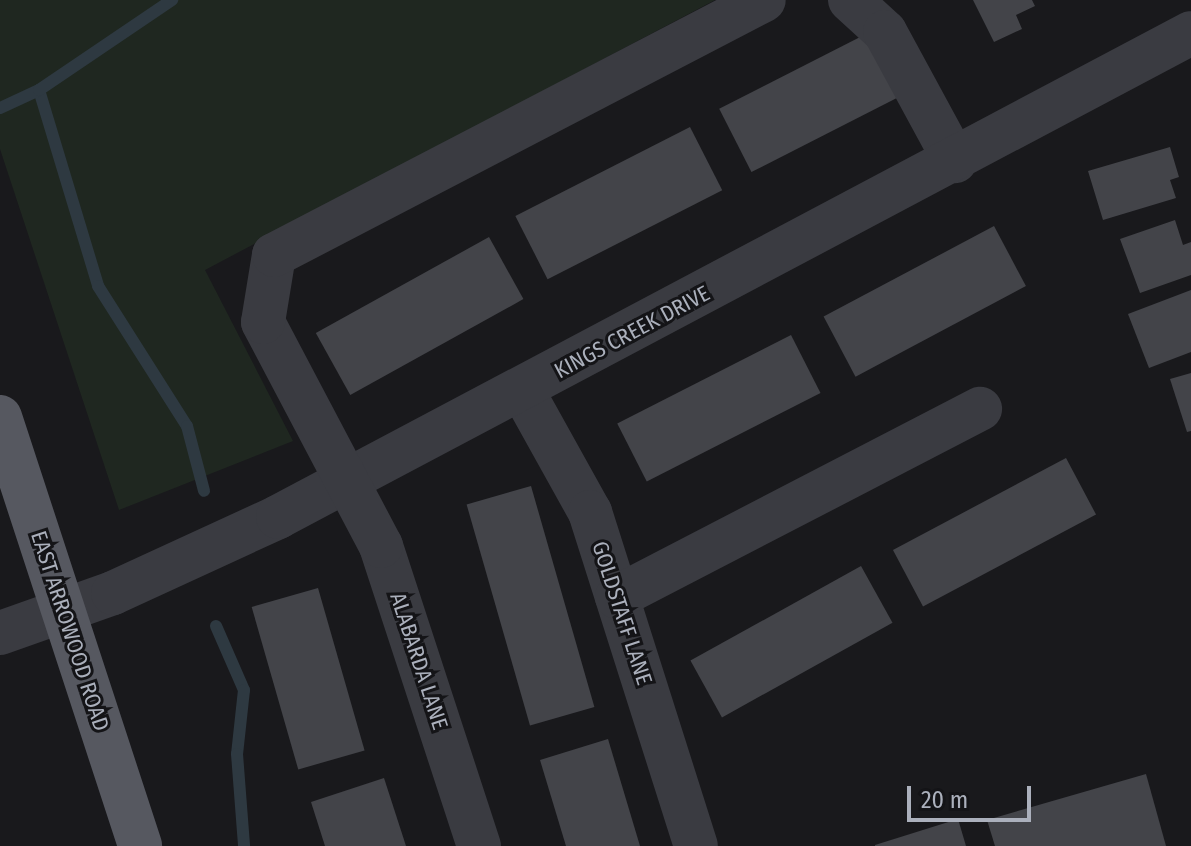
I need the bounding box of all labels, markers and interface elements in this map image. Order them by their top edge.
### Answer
street label: KINGS CREEK DRIVE [550,280,714,384]
street label: EAST ARROWOOD ROAD [25,528,115,734]
street label: GOLDSTAFF LANE [586,538,658,688]
street label: ALABARDA LANE [384,589,454,733]
scale bar [911,770,1035,820]
text: 20 m [921,786,968,814]

